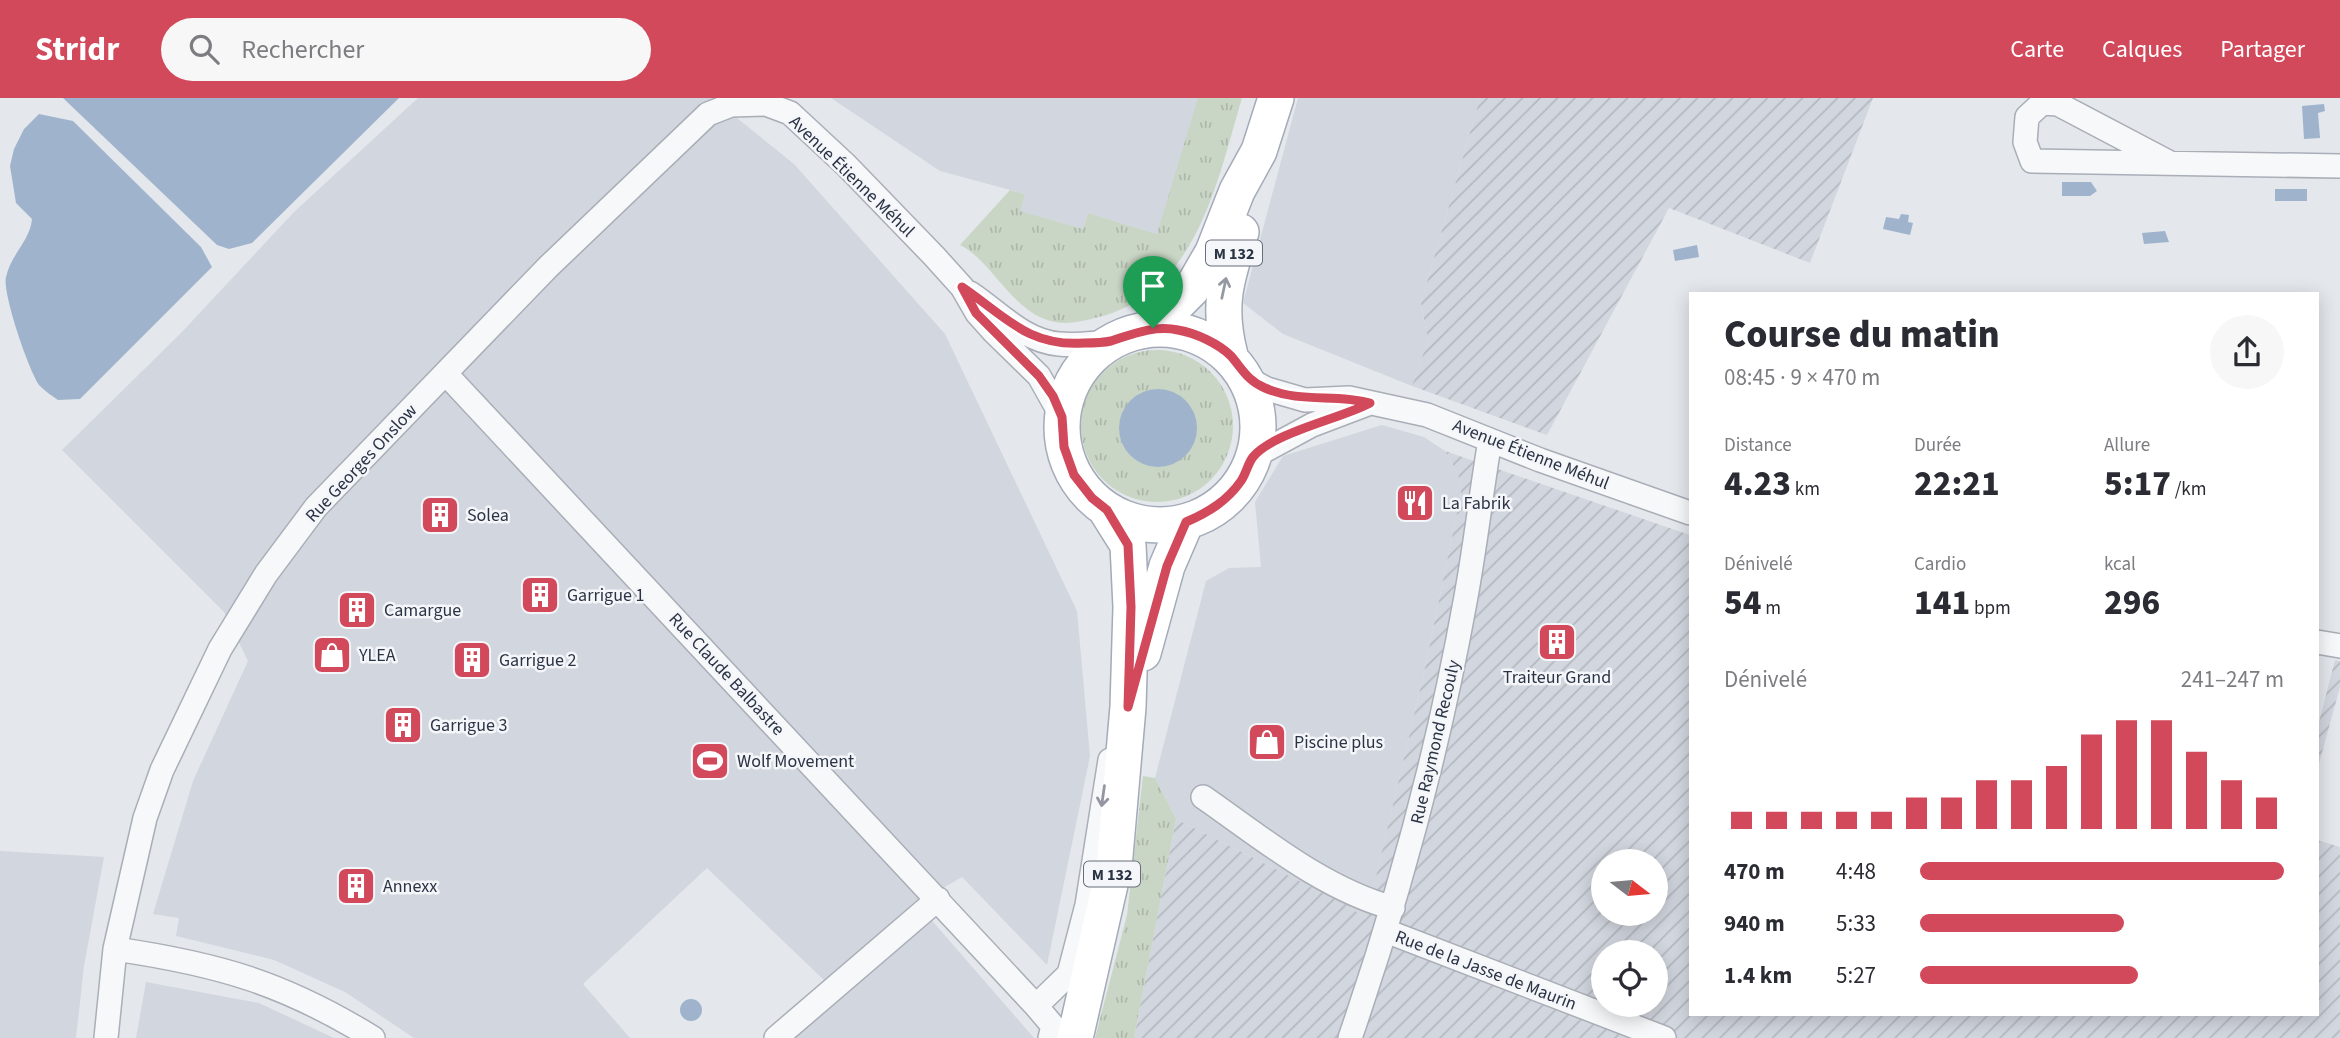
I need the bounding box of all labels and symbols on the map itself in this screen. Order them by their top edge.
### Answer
street label: Avenue Étienne Méhul [783,110,920,243]
road number: M 132 [1206,240,1262,266]
pin [1123,256,1183,328]
one-way arrow [1218,277,1232,300]
street label: Rue Georges Onslow [300,399,423,528]
street label: Avenue Étienne Méhul [1449,413,1613,496]
restaurant icon: La Fabrik [1394,482,1436,524]
place label: La Fabrik [1442,491,1510,516]
building icon: Solea [419,494,461,536]
place label: Solea [467,503,509,528]
building icon: Garrigue 1 [519,574,561,616]
place label: Garrigue 1 [567,583,644,608]
building icon: Camargue [336,589,378,631]
place label: Camargue [384,598,461,623]
street label: Rue Claude Balbastre [663,607,790,741]
building icon: Traiteur Grand [1536,621,1578,663]
shop icon: YLEA [311,634,353,676]
building icon: Garrigue 2 [451,639,493,681]
place label: YLEA [358,643,396,668]
place label: Garrigue 2 [499,648,576,673]
street label: Rue Raymond Recouly [1404,657,1467,827]
place label: Traiteur Grand [1503,665,1611,690]
building icon: Garrigue 3 [382,704,424,746]
place label: Garrigue 3 [430,713,507,738]
shop icon: Piscine plus [1246,721,1288,763]
place label: Piscine plus [1294,730,1383,755]
sports icon: Wolf Movement [689,740,731,782]
place label: Wolf Movement [737,749,854,774]
one-way arrow [1096,784,1109,807]
north arrow [1591,849,1668,926]
road number: M 132 [1084,862,1140,887]
building icon: Annexx [335,865,377,907]
place label: Annexx [383,874,437,899]
street label: Rue de la Jasse de Maurin [1391,924,1580,1017]

